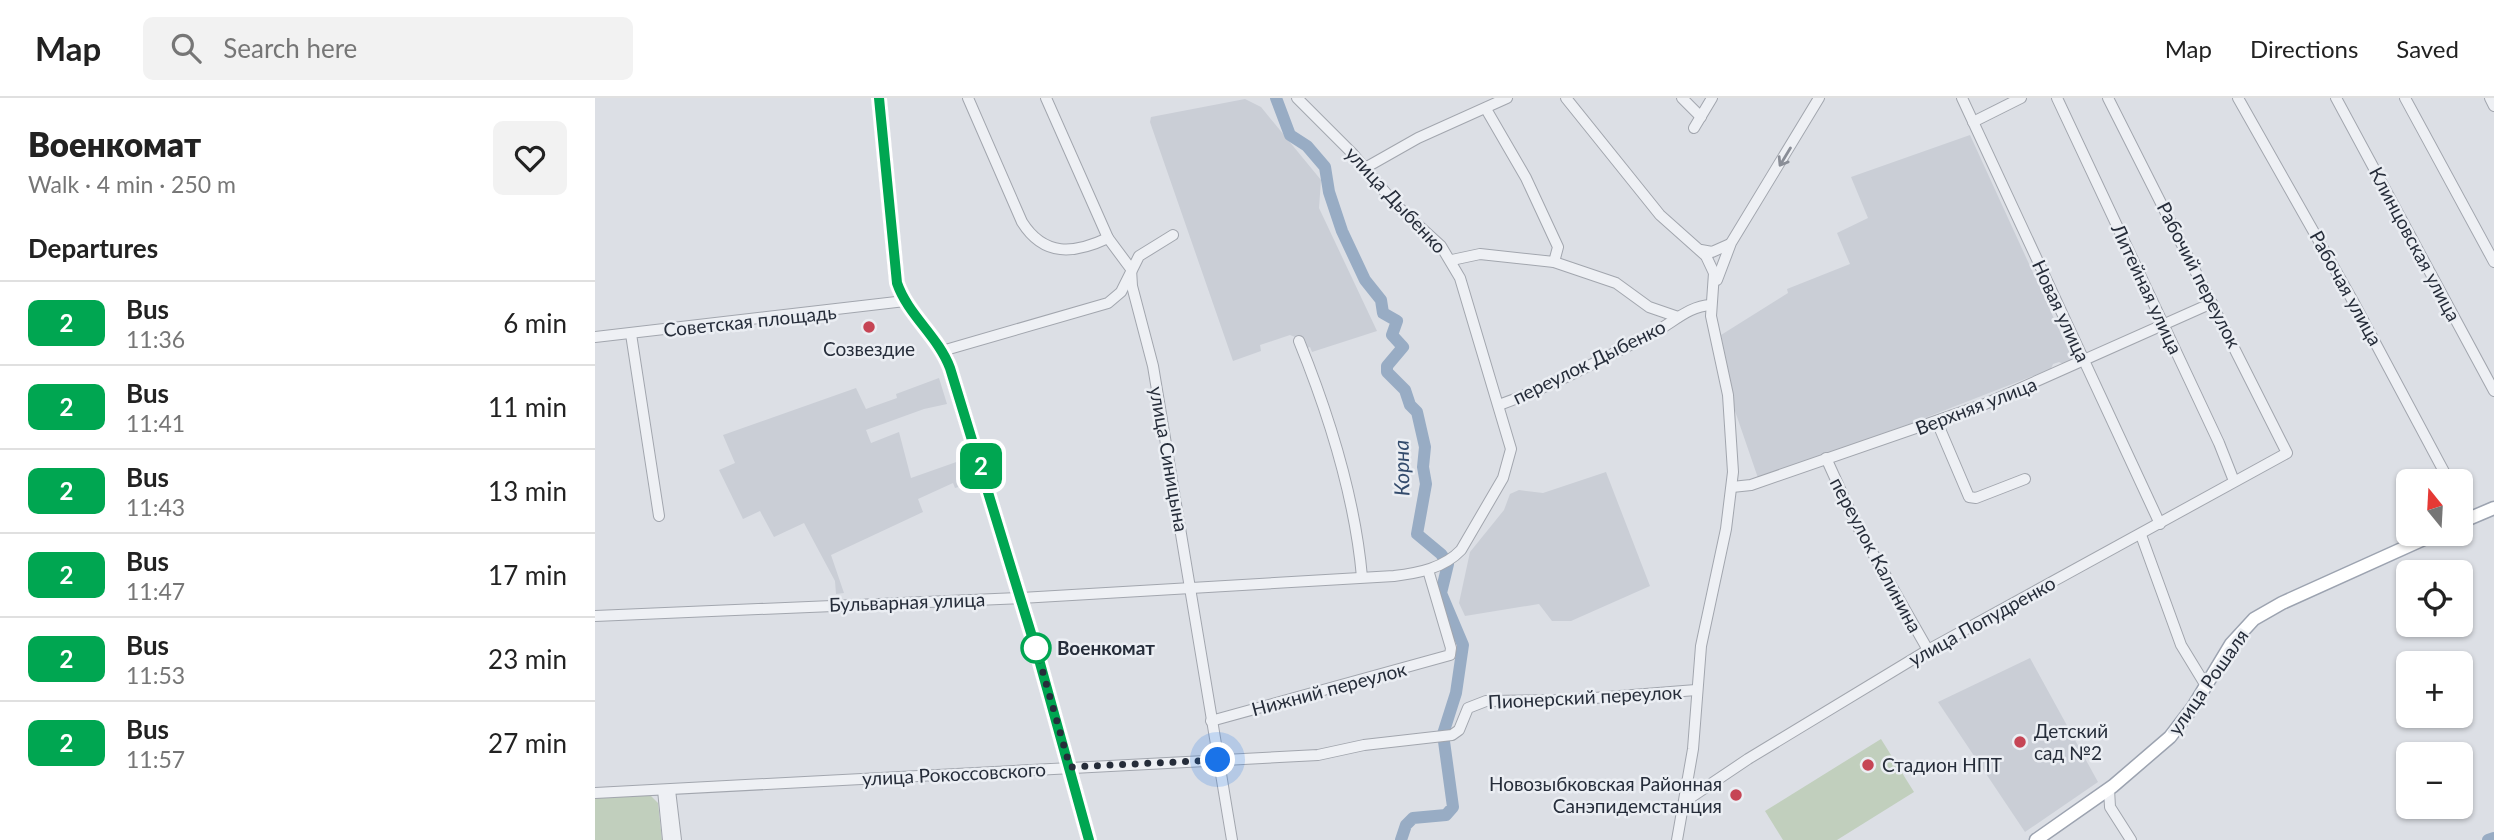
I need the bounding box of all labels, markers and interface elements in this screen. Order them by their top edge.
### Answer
search box [143,17,633,80]
text: Map [35,28,101,68]
icon: search [167,29,205,67]
text: Search here [223,32,357,64]
text: Map [2165,34,2212,63]
text: Directions [2250,34,2358,63]
text: Saved [2396,34,2459,63]
button: heart [493,121,567,195]
text: Военкомат [28,124,201,164]
street label: улица Дыбенко [1341,142,1452,258]
one-way arrow [1778,146,1792,166]
street label: Клинцовская улица [2365,163,2466,325]
text: Walk · 4 min · 250 m [28,170,236,198]
street label: Рабочий переулок [2153,198,2246,352]
street label: Литейная улица [2107,219,2188,358]
street label: Рабочая улица [2305,226,2387,349]
text: Departures [28,232,158,264]
street label: Новая улица [2028,256,2095,365]
text: Bus [126,293,169,325]
street label: Советская площадь [662,300,838,341]
text: 6 min [503,307,567,339]
text: 2 [60,308,73,337]
street label: переулок Дыбенко [1509,315,1669,409]
marker: Созвездие [861,319,877,335]
text: 11:36 [126,325,185,353]
place label: Созвездие [823,337,915,360]
street label: Верхняя улица [1912,372,2040,439]
text: Bus [126,377,169,409]
street label: улица Синицына [1145,384,1194,533]
text: 11 min [488,391,567,423]
text: 2 [60,392,73,421]
text: 11:41 [126,409,185,437]
water label: Корна [1388,440,1413,496]
line badge: 2 [958,443,1004,489]
text: 2 [974,451,988,480]
text: Bus [126,461,169,493]
north arrow [2396,469,2473,546]
map controls [2396,469,2473,819]
street label: переулок Калинина [1826,473,1927,636]
text: 13 min [488,475,567,507]
text: 2 [60,476,73,505]
text: 11:43 [126,493,185,521]
text: Bus [126,545,169,577]
text: 17 min [488,559,567,591]
text: 2 [60,560,73,589]
button: locate [2396,560,2473,637]
street label: улица Попудренко [1904,571,2059,670]
text: 11:47 [126,577,185,605]
street label: Бульварная улица [829,587,985,616]
street label: улица Рошаля [2163,624,2253,739]
text: Bus [126,629,169,661]
marker: Военкомат [1021,633,1051,663]
place label: Военкомат [1057,636,1155,659]
text: 23 min [488,643,567,675]
text: 2 [60,644,73,673]
button: + [2396,651,2473,728]
street label: Нижний переулок [1249,657,1409,720]
text: 11:53 [126,661,185,689]
street label: Пионерский переулок [1487,680,1683,713]
text: Bus [126,713,169,745]
place label: Детский сад №2 [2034,719,2108,764]
text: 27 min [488,727,567,759]
text: 2 [60,728,73,757]
marker: Детский сад №2 [2012,734,2028,750]
your location [1200,742,1235,777]
button: − [2396,742,2473,819]
text: 11:57 [126,745,185,773]
place label: Стадион НПТ [1882,753,2002,776]
street label: улица Рокоссовского [861,757,1047,790]
marker: Стадион НПТ [1860,757,1876,773]
place label: Новозыбковская Районная Санэпидемстанция [1489,772,1722,817]
marker: Новозыбковская Районная Санэпидемстанция [1728,787,1744,803]

